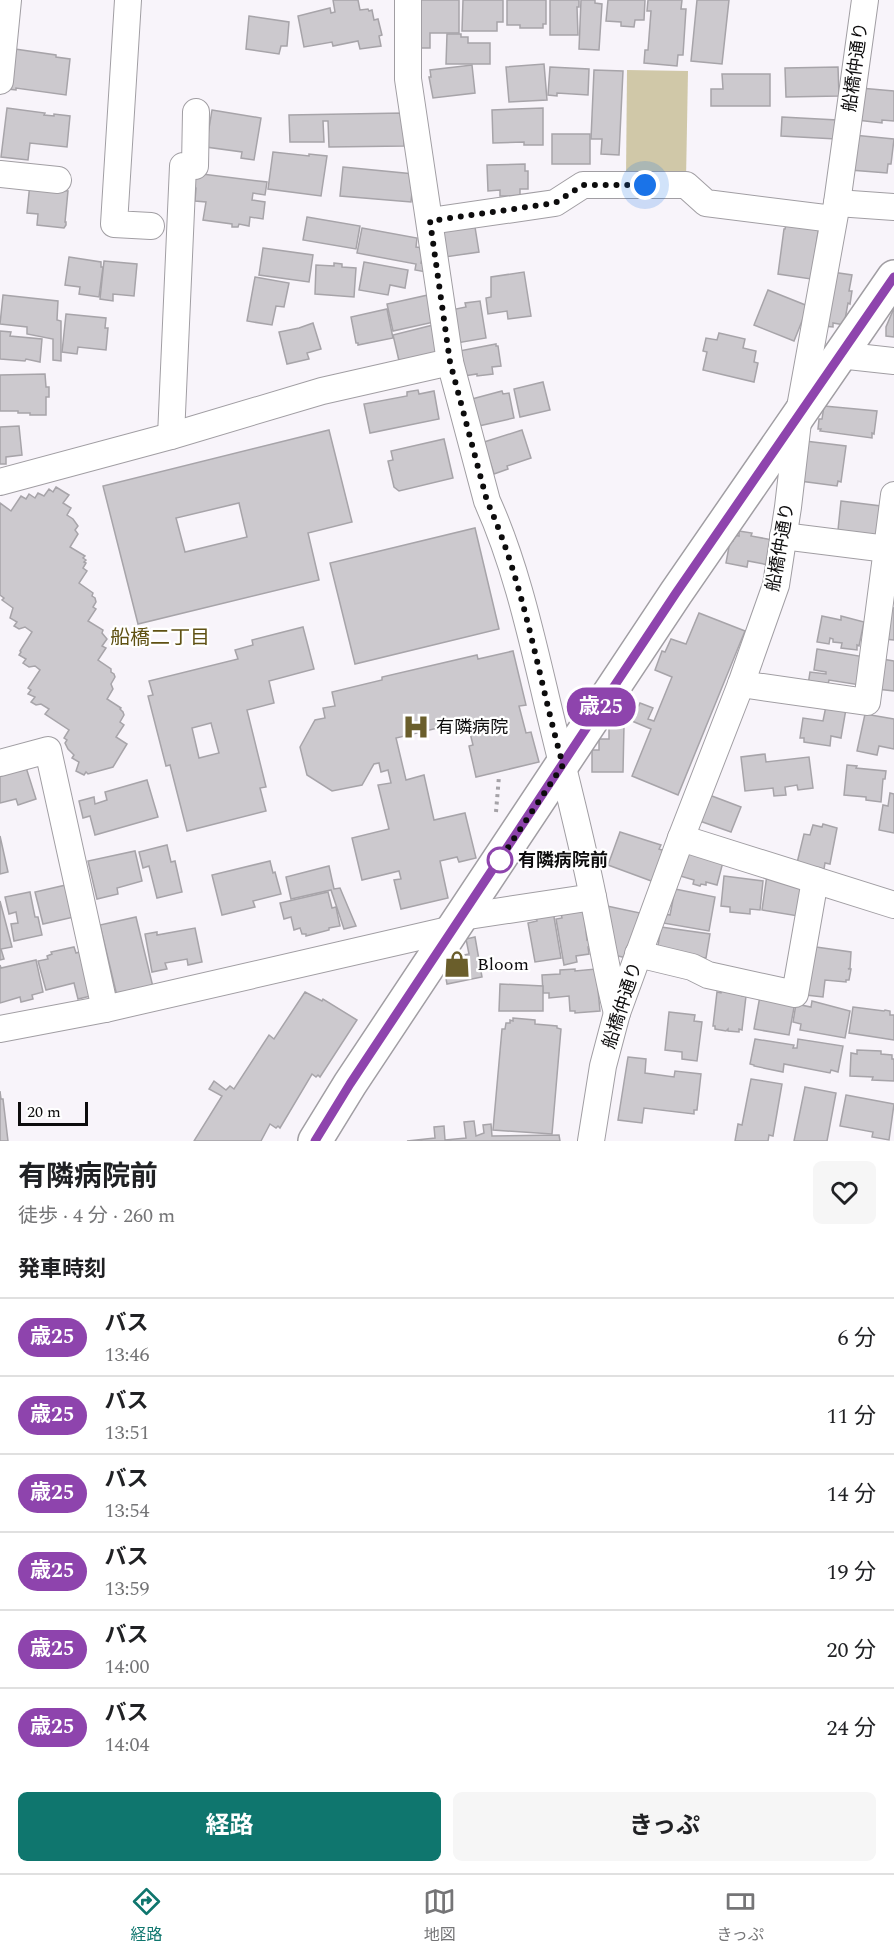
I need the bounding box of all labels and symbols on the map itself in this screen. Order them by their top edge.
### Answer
street label: 船橋仲通り [836,21,875,114]
your location [630,170,660,200]
street label: 船橋仲通り [759,500,802,594]
district label: 船橋二丁目 [110,623,210,653]
line badge: 歳25 [566,688,636,726]
hospital icon: 有隣病院 [401,712,431,742]
place label: 有隣病院 [436,714,508,741]
marker: 有隣病院前 [487,847,513,873]
place label: 有隣病院前 [518,847,608,874]
shop icon: Bloom [442,949,472,979]
place label: Bloom [477,951,529,978]
street label: 船橋仲通り [596,958,649,1052]
scale bar [18,1099,88,1126]

